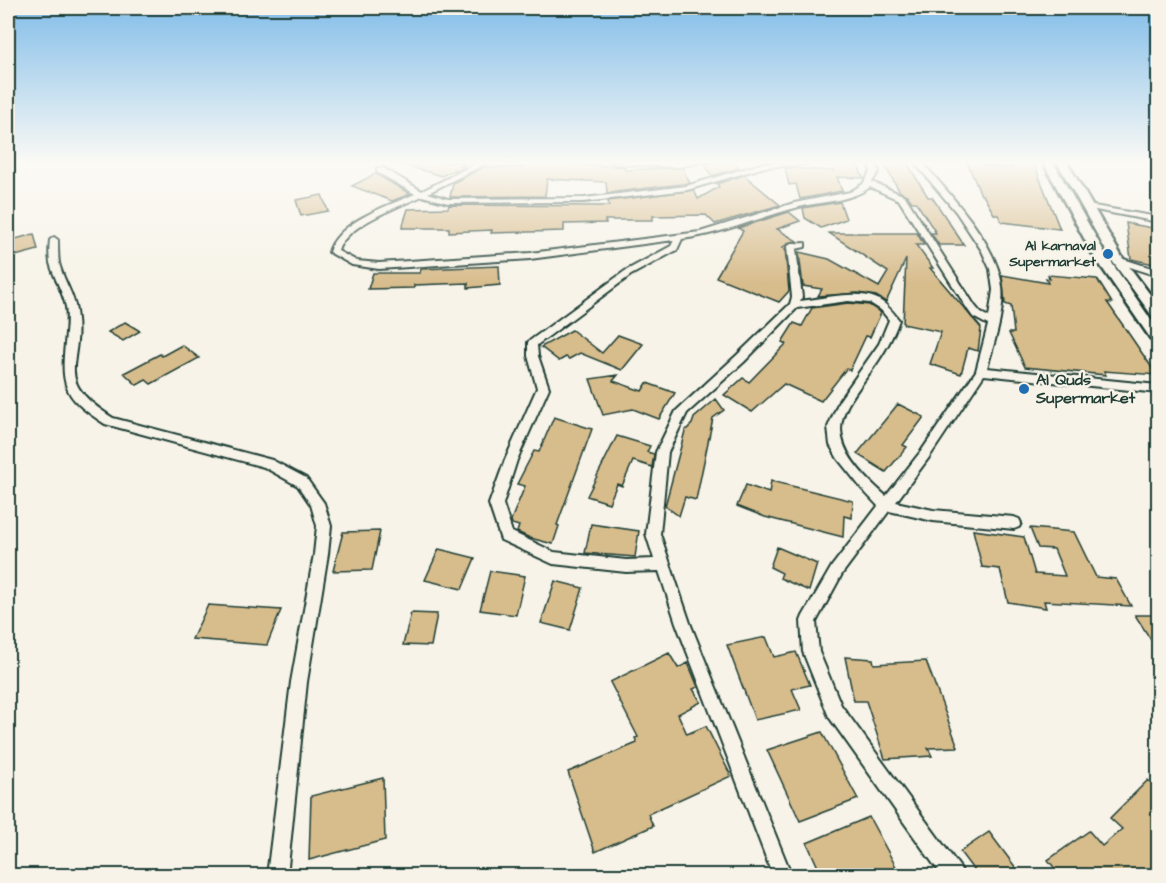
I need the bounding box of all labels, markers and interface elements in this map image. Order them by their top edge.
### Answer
place label: Al karnaval Supermarket [1008,236,1097,272]
marker: Al karnaval Supermarket [1101,247,1115,261]
place label: Al Quds Supermarket [1035,369,1136,409]
marker: Al Quds Supermarket [1017,382,1031,396]

